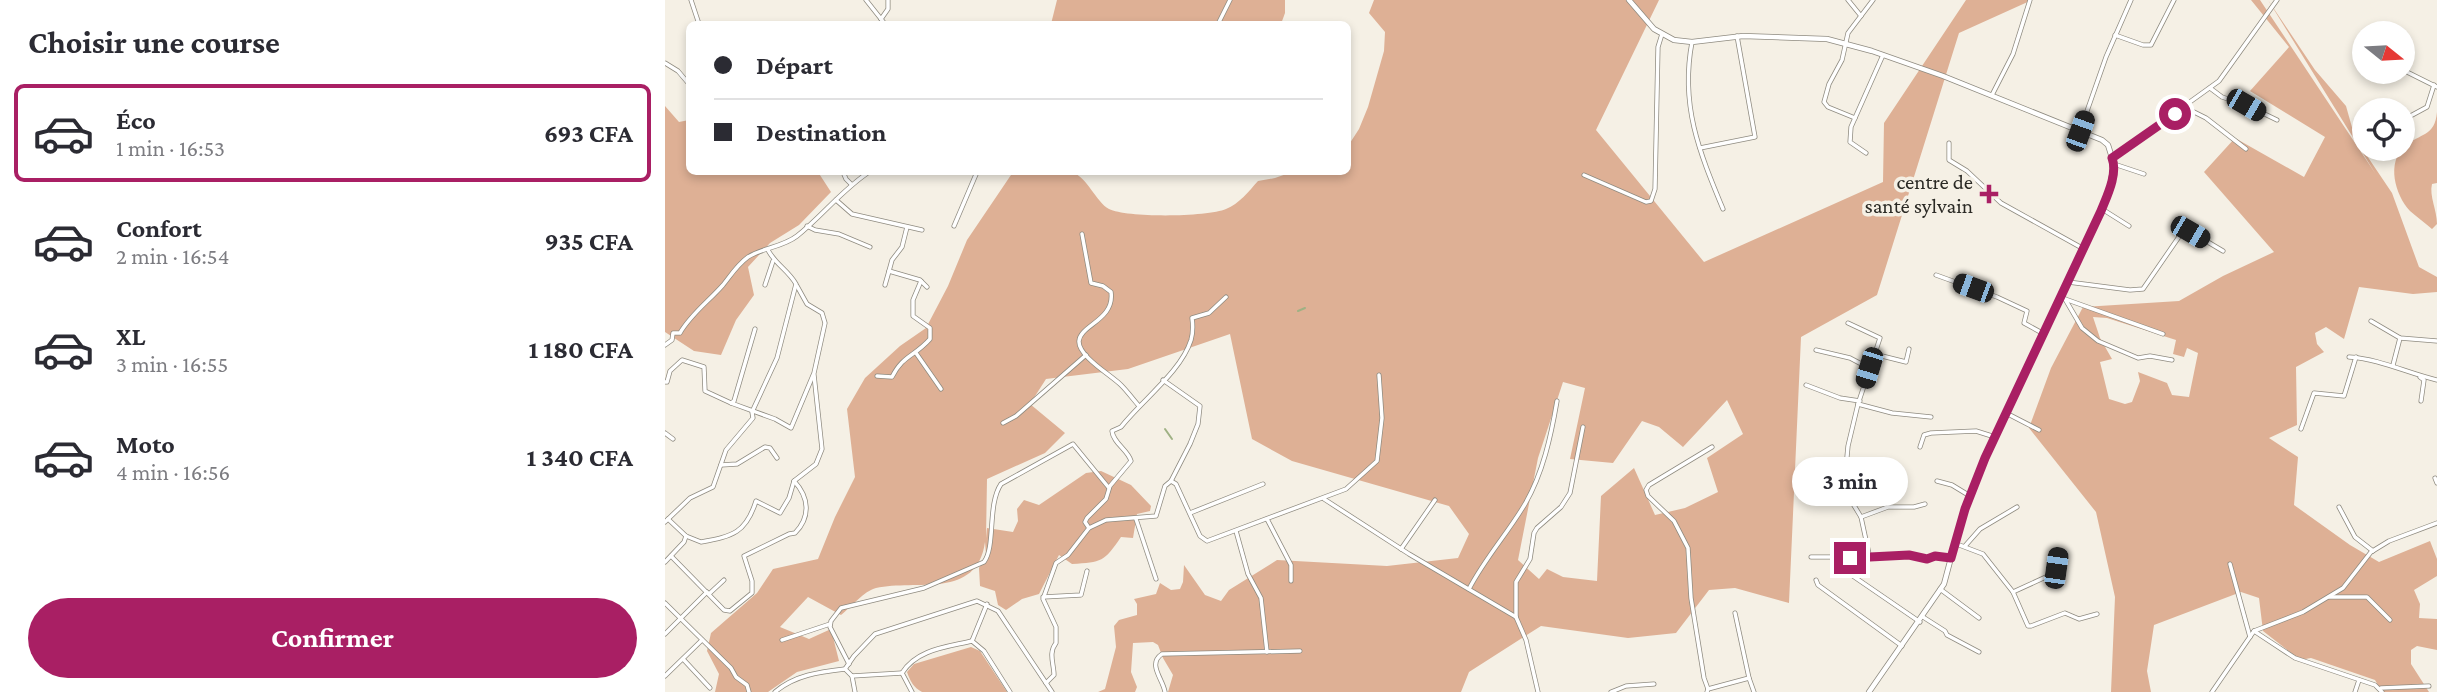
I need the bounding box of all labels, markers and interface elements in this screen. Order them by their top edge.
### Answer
north arrow [2352,21,2415,84]
map controls [2352,21,2415,161]
text: Choisir une course [28,24,280,60]
text: Départ [756,51,833,80]
car [2223,85,2270,125]
route start [2159,98,2191,130]
button: locate [2352,98,2415,161]
icon: car [32,102,95,165]
text: Éco [116,106,156,135]
car [2063,108,2098,154]
text: Destination [756,118,887,147]
text: 693 CFA [544,119,633,148]
text: 1 min · 16:53 [116,135,225,161]
place label: centre de santé sylvain [1864,170,1973,218]
marker: centre de santé sylvain [1979,184,1999,204]
icon: car [32,210,95,273]
car [2167,212,2214,252]
text: Confort [116,214,202,243]
text: 935 CFA [545,227,633,256]
text: 2 min · 16:54 [116,243,229,269]
car [1950,271,1997,305]
icon: car [32,318,95,381]
text: XL [116,322,145,351]
text: 1 180 CFA [528,335,633,364]
car [1853,345,1886,391]
text: 3 min · 16:55 [116,351,228,377]
icon: car [32,426,95,489]
text: Moto [116,430,175,459]
text: 1 340 CFA [527,443,633,472]
callout: 3 min [1792,456,1908,505]
text: 4 min · 16:56 [116,459,230,485]
text: 3 min [1822,468,1878,494]
route end [1834,542,1866,574]
car [2043,546,2070,590]
button: Confirmer [28,598,637,678]

